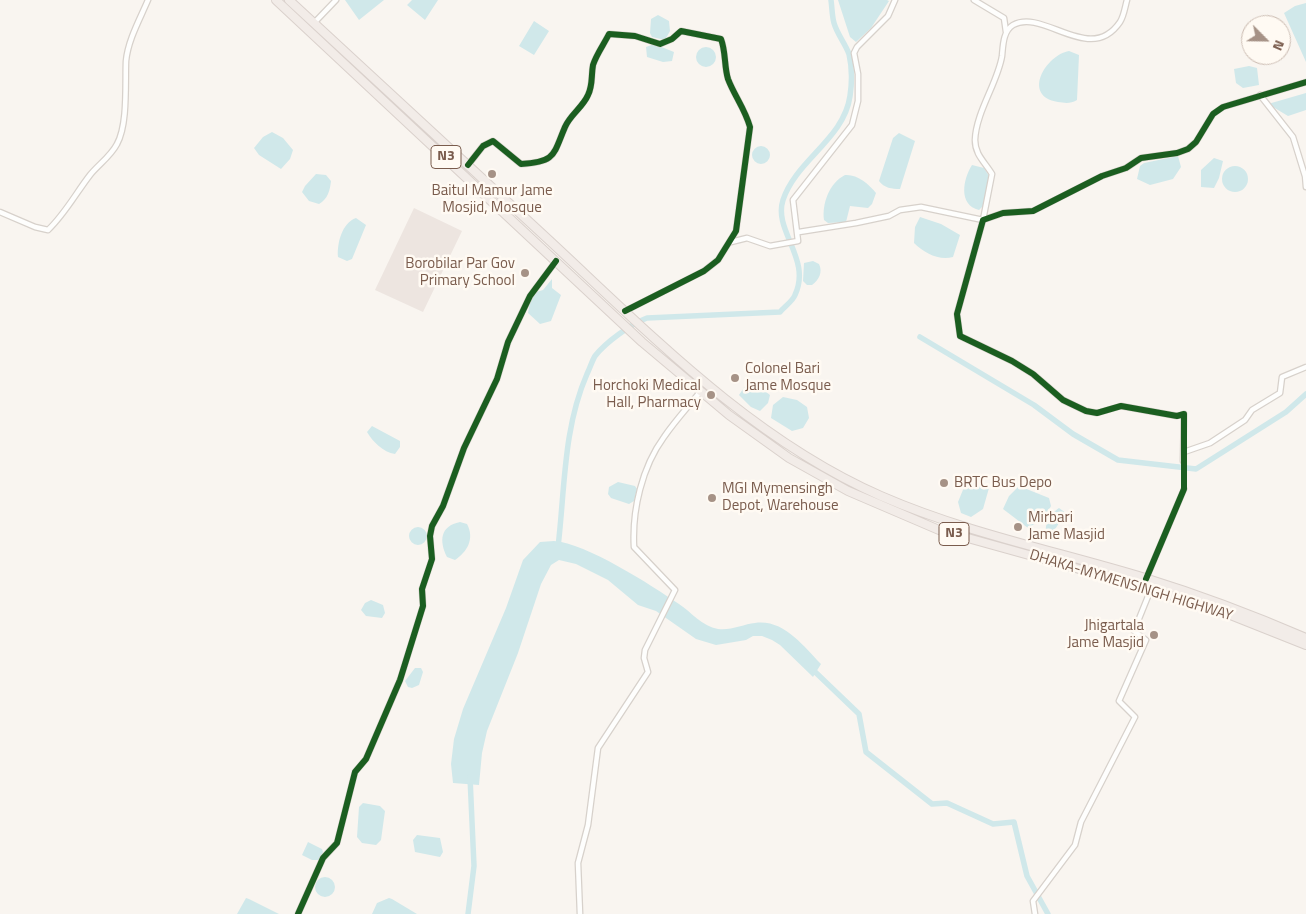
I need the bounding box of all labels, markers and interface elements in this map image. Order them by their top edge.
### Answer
north arrow [1241,15,1291,65]
text: N [1268,37,1291,54]
road number: N3 [431,146,461,168]
marker: Baitul Mamur Jame Mosjid, Mosque [486,168,498,180]
place label: Baitul Mamur Jame Mosjid, Mosque [431,182,553,217]
place label: Borobilar Par Gov Primary School [405,255,515,290]
marker: Borobilar Par Gov Primary School [519,267,531,279]
place label: Colonel Bari Jame Mosque [745,360,831,395]
marker: Colonel Bari Jame Mosque [729,372,741,384]
place label: Horchoki Medical Hall, Pharmacy [593,377,701,412]
marker: Horchoki Medical Hall, Pharmacy [705,389,717,401]
place label: BRTC Bus Depo [954,474,1052,492]
marker: BRTC Bus Depo [938,477,950,489]
place label: MGI Mymensingh Depot, Warehouse [722,480,839,515]
marker: MGI Mymensingh Depot, Warehouse [706,492,718,504]
place label: Mirbari Jame Masjid [1028,509,1105,544]
marker: Mirbari Jame Masjid [1012,521,1024,533]
road number: N3 [939,522,969,546]
street label: DHAKA-MYMENSINGH HIGHWAY [1027,546,1235,626]
place label: Jhigartala Jame Masjid [1067,617,1144,652]
marker: Jhigartala Jame Masjid [1148,629,1160,641]

